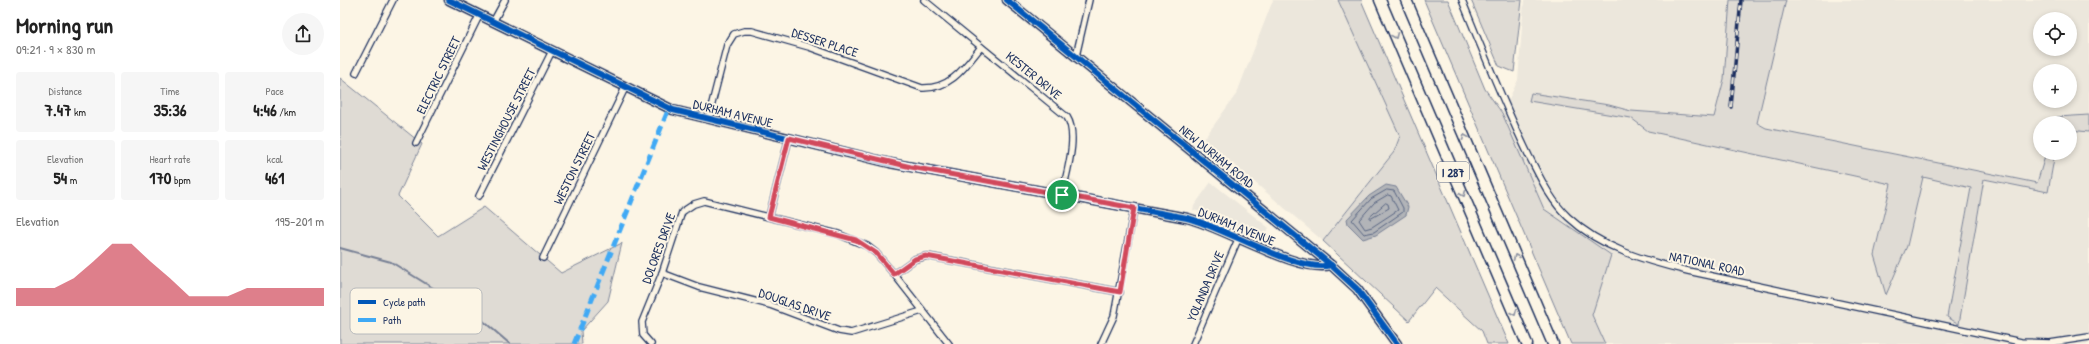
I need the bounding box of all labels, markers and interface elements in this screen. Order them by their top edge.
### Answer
text: Morning run [16,10,113,40]
map controls [2033,12,2077,160]
button: locate [2033,12,2077,56]
button: share [282,13,324,55]
street label: DESSER PLACE [790,23,861,61]
one-way arrow [1390,31,1398,39]
street label: ELECTRIC STREET [411,32,465,117]
text: 09:21 · 9 × 830 m [16,40,95,58]
street label: KESTER DRIVE [1002,47,1066,103]
street label: WESTINGHOUSE STREET [472,64,540,173]
button: + [2033,64,2077,108]
text: Distance [49,84,82,98]
text: Time [160,84,180,98]
text: Pace [266,84,284,98]
street label: DURHAM AVENUE [691,94,775,132]
text: 7.47 [45,98,71,121]
text: 35:36 [153,98,187,121]
text: 4:46 [253,98,277,121]
text: km [71,105,86,119]
text: /km [277,105,296,119]
button: − [2033,116,2077,160]
street label: NEW DURHAM ROAD [1176,120,1259,192]
street label: WESTON STREET [549,128,600,207]
one-way arrow [1462,134,1470,142]
text: Elevation [47,152,84,166]
text: Heart rate [149,152,191,166]
text: kcal [267,152,283,166]
road number: I 287 [1437,162,1469,182]
text: 54 [54,166,67,189]
text: 170 [149,166,171,189]
text: 461 [265,166,284,189]
text: m [67,173,77,187]
text: bpm [171,173,191,187]
pin [1045,178,1079,212]
icon: arrive [1051,184,1073,206]
one-way arrow [1458,189,1466,197]
street label: DURHAM AVENUE [1196,202,1278,250]
street label: DOLORES DRIVE [637,210,679,286]
text: Elevation [16,212,59,230]
text: 195–201 m [275,212,324,230]
street label: NATIONAL ROAD [1668,246,1747,280]
street label: YOLANDA DRIVE [1182,248,1228,324]
one-way arrow [1513,253,1521,261]
street label: DOUGLAS DRIVE [757,283,834,325]
legend [350,288,482,334]
text: Cycle path [383,295,426,309]
one-way arrow [1509,309,1517,317]
text: Path [383,313,401,327]

